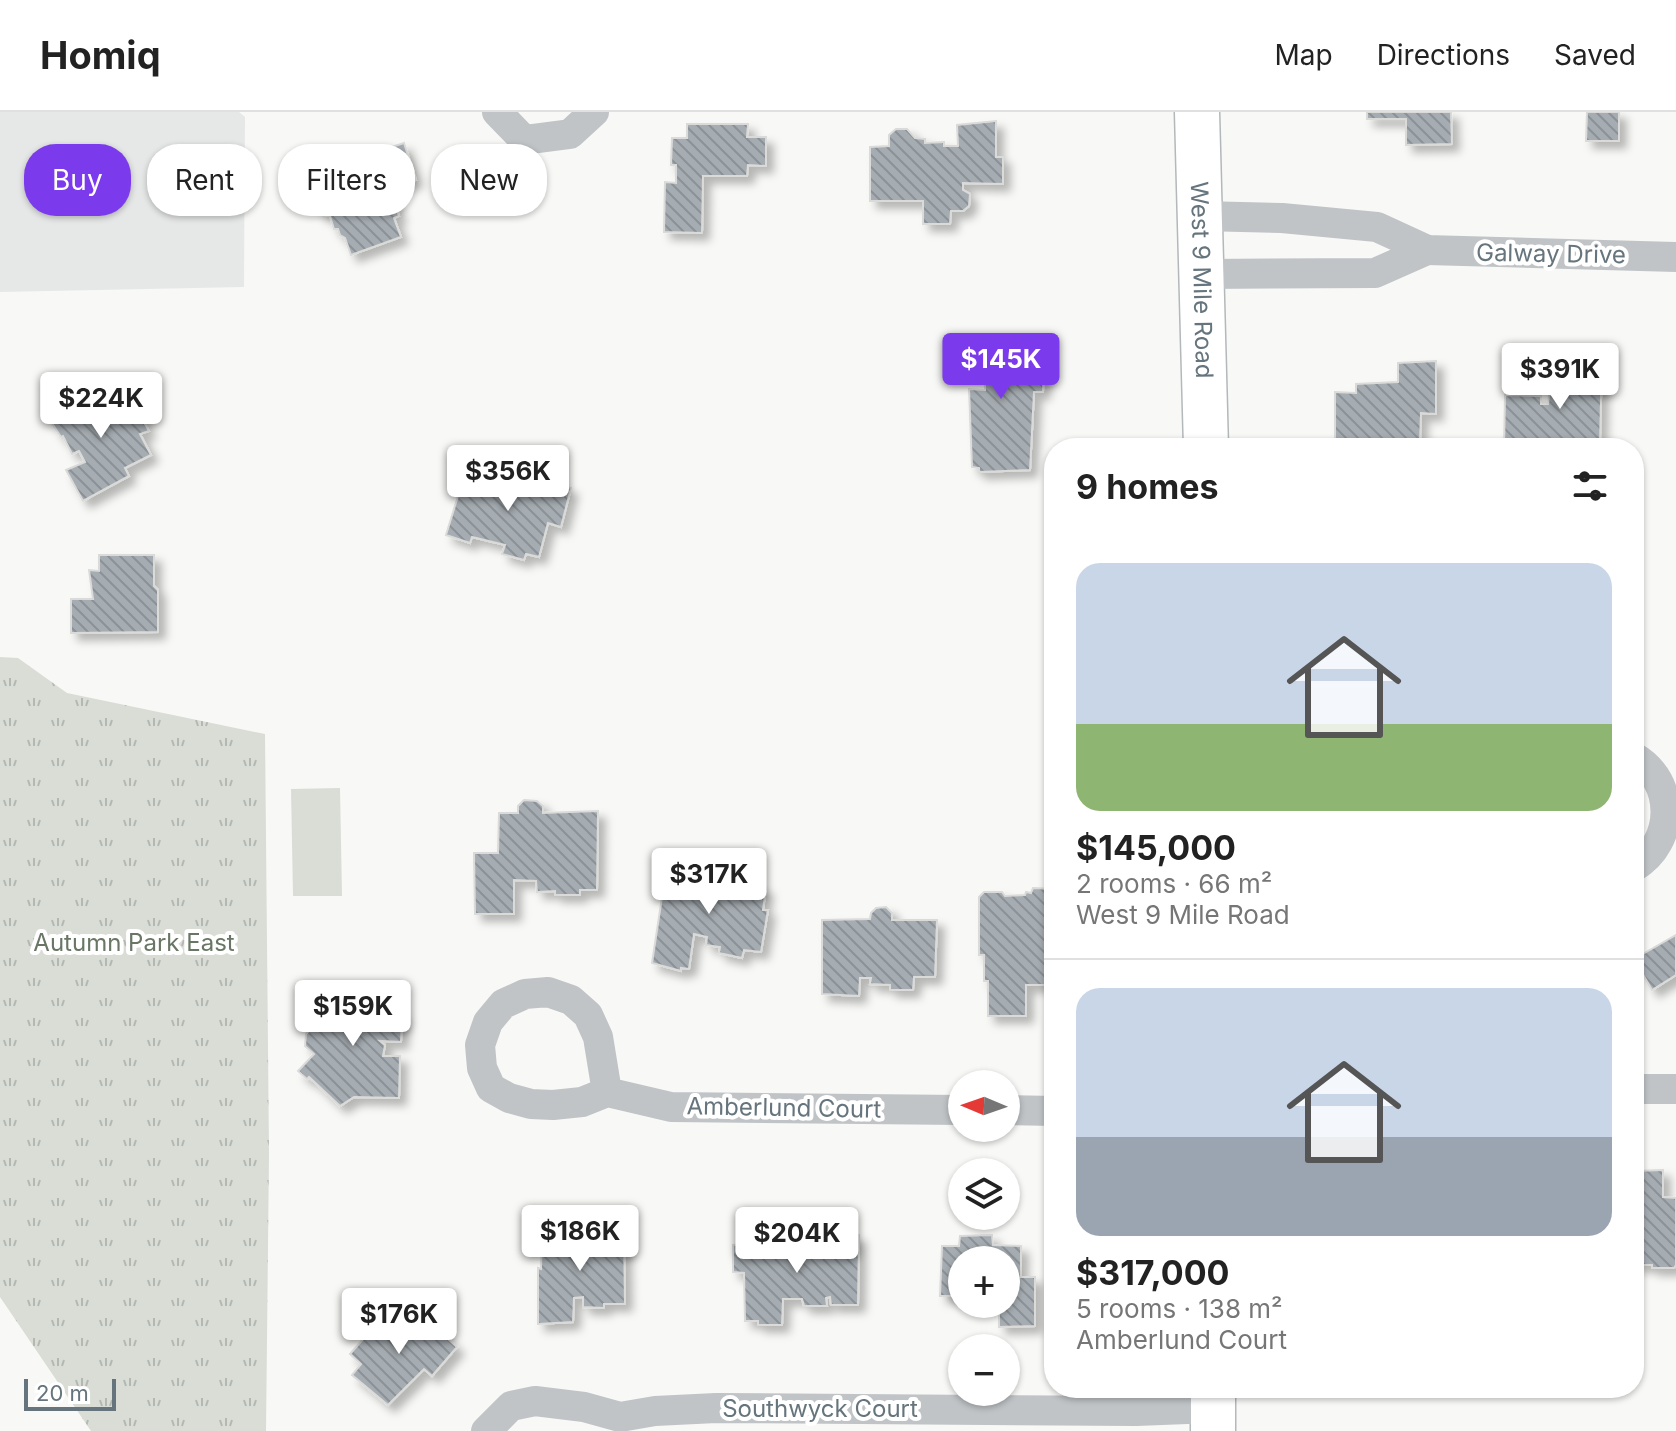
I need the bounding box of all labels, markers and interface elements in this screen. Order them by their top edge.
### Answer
text: Homiq [40,32,161,78]
text: Map [1274,38,1333,72]
text: Directions [1377,38,1510,72]
text: Saved [1554,38,1636,72]
chip: Buy [24,144,131,216]
chip: Rent [147,144,262,216]
chip: Filters [278,144,415,216]
chip: New [431,144,547,216]
street label: West 9 Mile Road [1185,181,1219,379]
street label: Galway Drive [1476,238,1626,269]
pin: $145K [945,333,1057,401]
text: $145K [960,343,1042,374]
pin: $391K [1504,343,1616,411]
text: $391K [1520,353,1600,384]
pin: $224K [45,372,157,440]
text: $224K [58,382,144,413]
pin: $356K [452,445,564,513]
text: $356K [465,455,551,486]
icon: filters [1568,464,1612,508]
text: 9 homes [1076,466,1218,507]
icon: home [1272,615,1416,759]
text: $145,000 [1076,827,1236,868]
pin: $317K [653,848,765,916]
text: $317K [670,858,748,889]
text: 2 rooms · 66 m² [1076,868,1272,899]
text: West 9 Mile Road [1076,899,1290,930]
park label: Autumn Park East [33,928,235,957]
pin: $159K [297,980,409,1048]
text: $159K [313,990,393,1021]
icon: home [1272,1040,1416,1184]
north arrow [948,1070,1020,1142]
map controls [948,1070,1020,1406]
street label: Amberlund Court [686,1091,882,1124]
button: layers [948,1158,1020,1230]
pin: $186K [524,1205,636,1273]
pin: $204K [741,1207,853,1275]
text: $186K [540,1215,620,1246]
text: $204K [753,1217,841,1248]
button: + [948,1246,1020,1318]
text: $317,000 [1076,1252,1230,1293]
pin: $176K [343,1288,455,1356]
text: 5 rooms · 138 m² [1076,1293,1283,1324]
text: $176K [360,1298,438,1329]
text: Amberlund Court [1076,1324,1287,1355]
button: − [948,1334,1020,1406]
scale bar [24,1375,116,1411]
text: 20 m [36,1380,89,1406]
street label: Southwyck Court [722,1394,918,1423]

